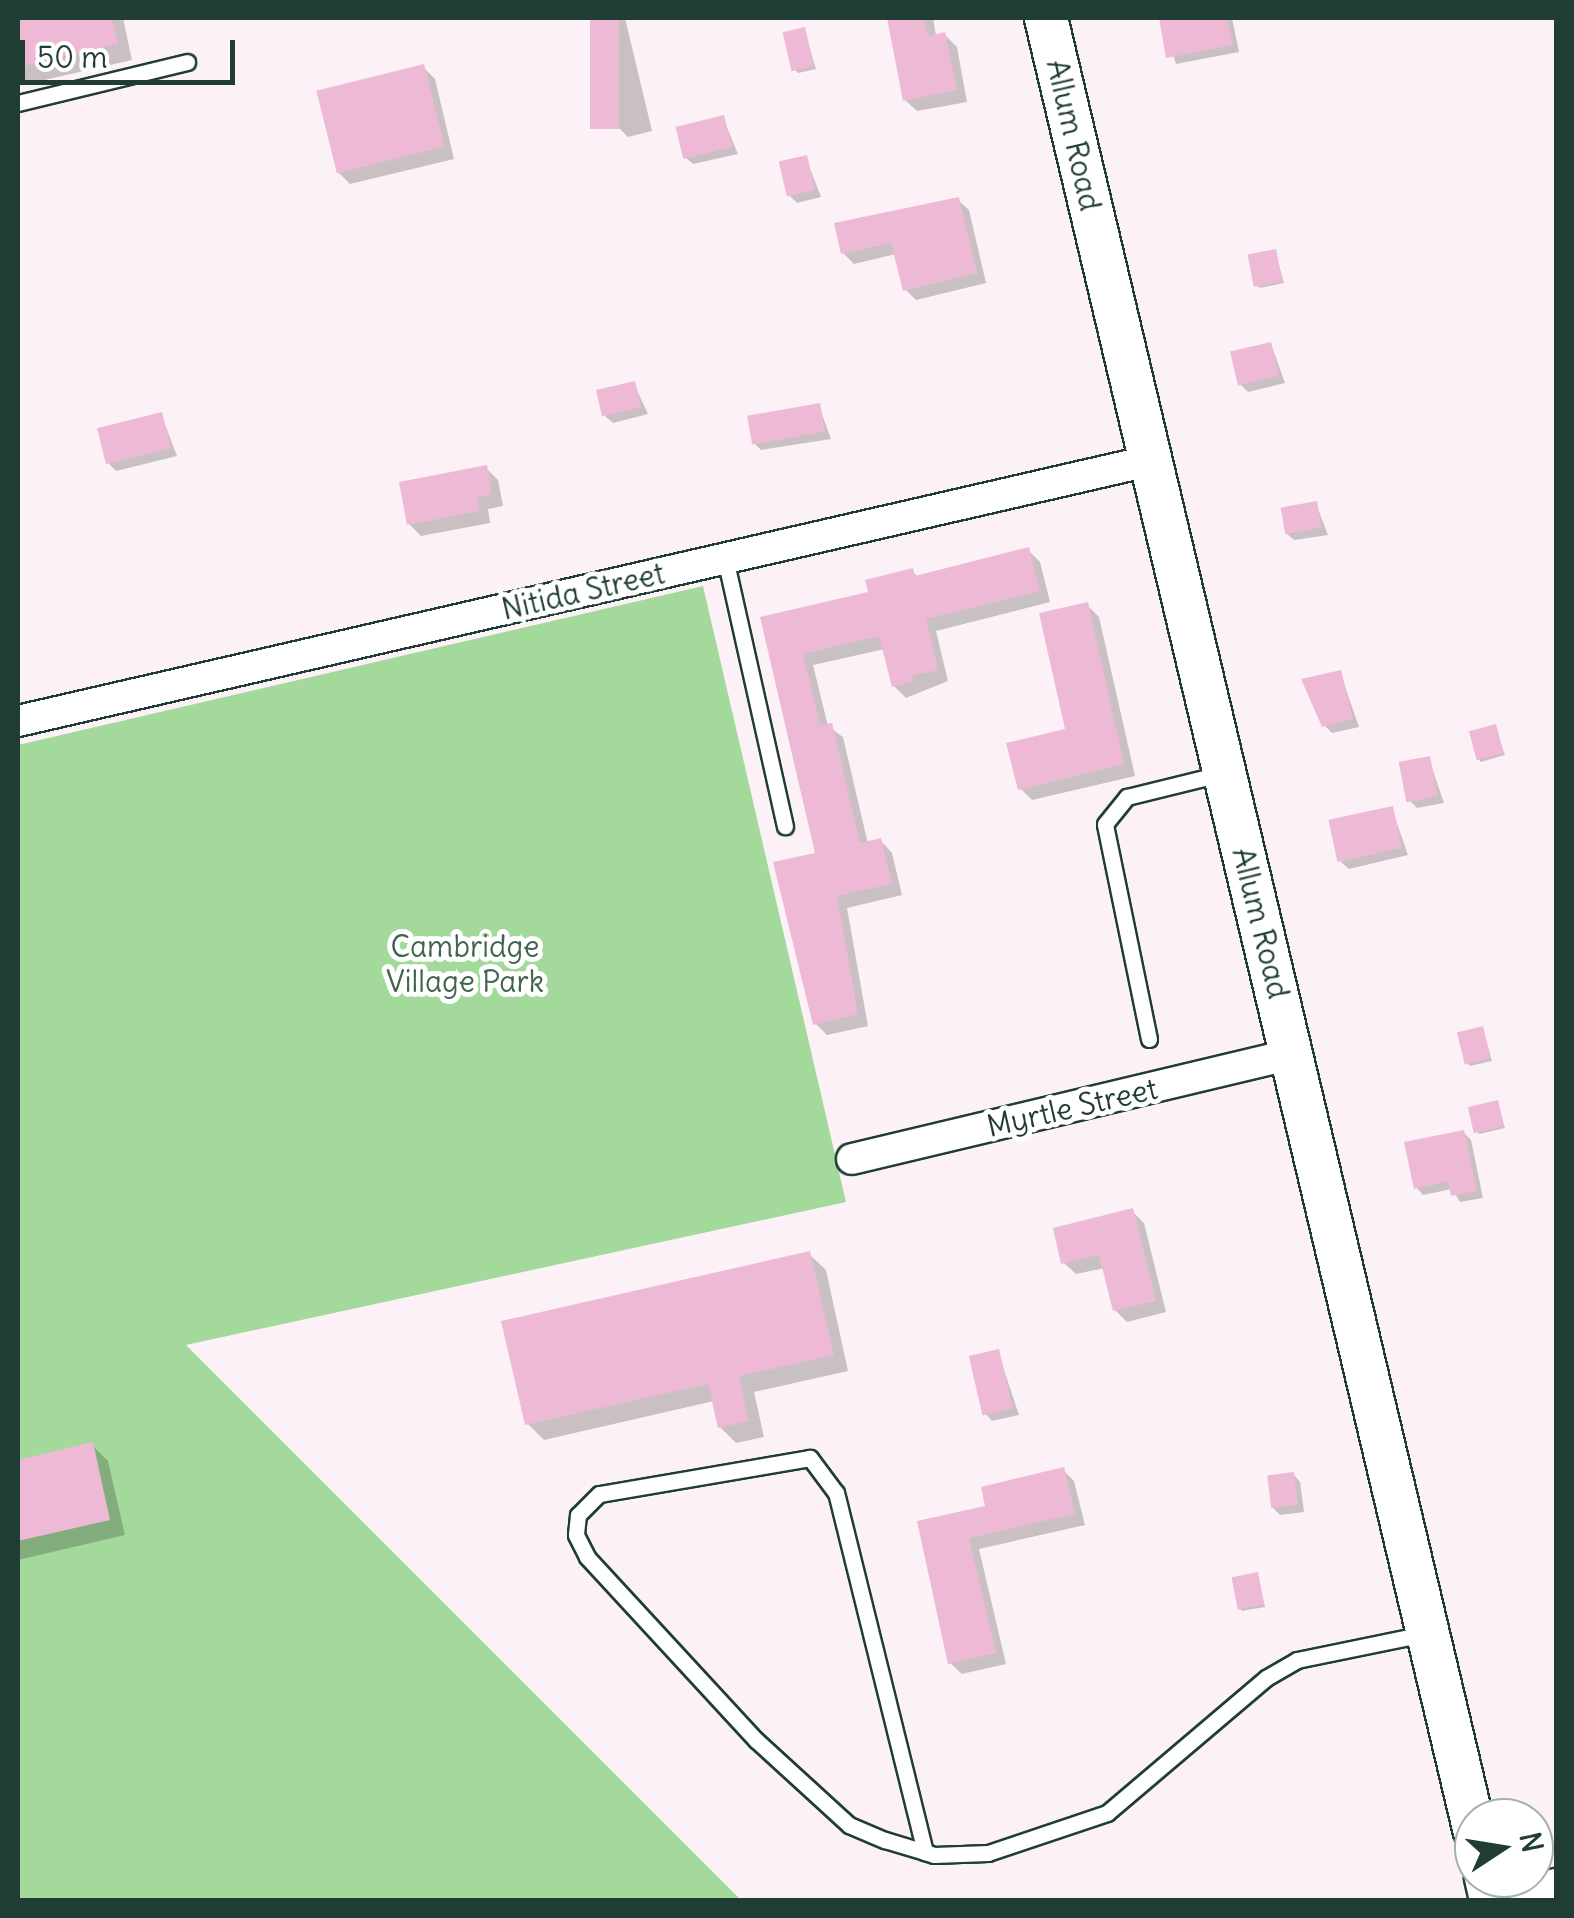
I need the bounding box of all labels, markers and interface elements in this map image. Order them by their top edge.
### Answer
scale bar [25,20,240,82]
text: 50 m [37,38,107,76]
street label: Allum Road [1039,56,1109,214]
street label: Nitida Street [498,555,668,627]
street label: Allum Road [1225,844,1297,1002]
park label: Cambridge Village Park [386,928,544,998]
street label: Myrtle Street [983,1070,1161,1144]
north arrow [1454,1798,1554,1898]
text: N [1512,1829,1551,1855]

